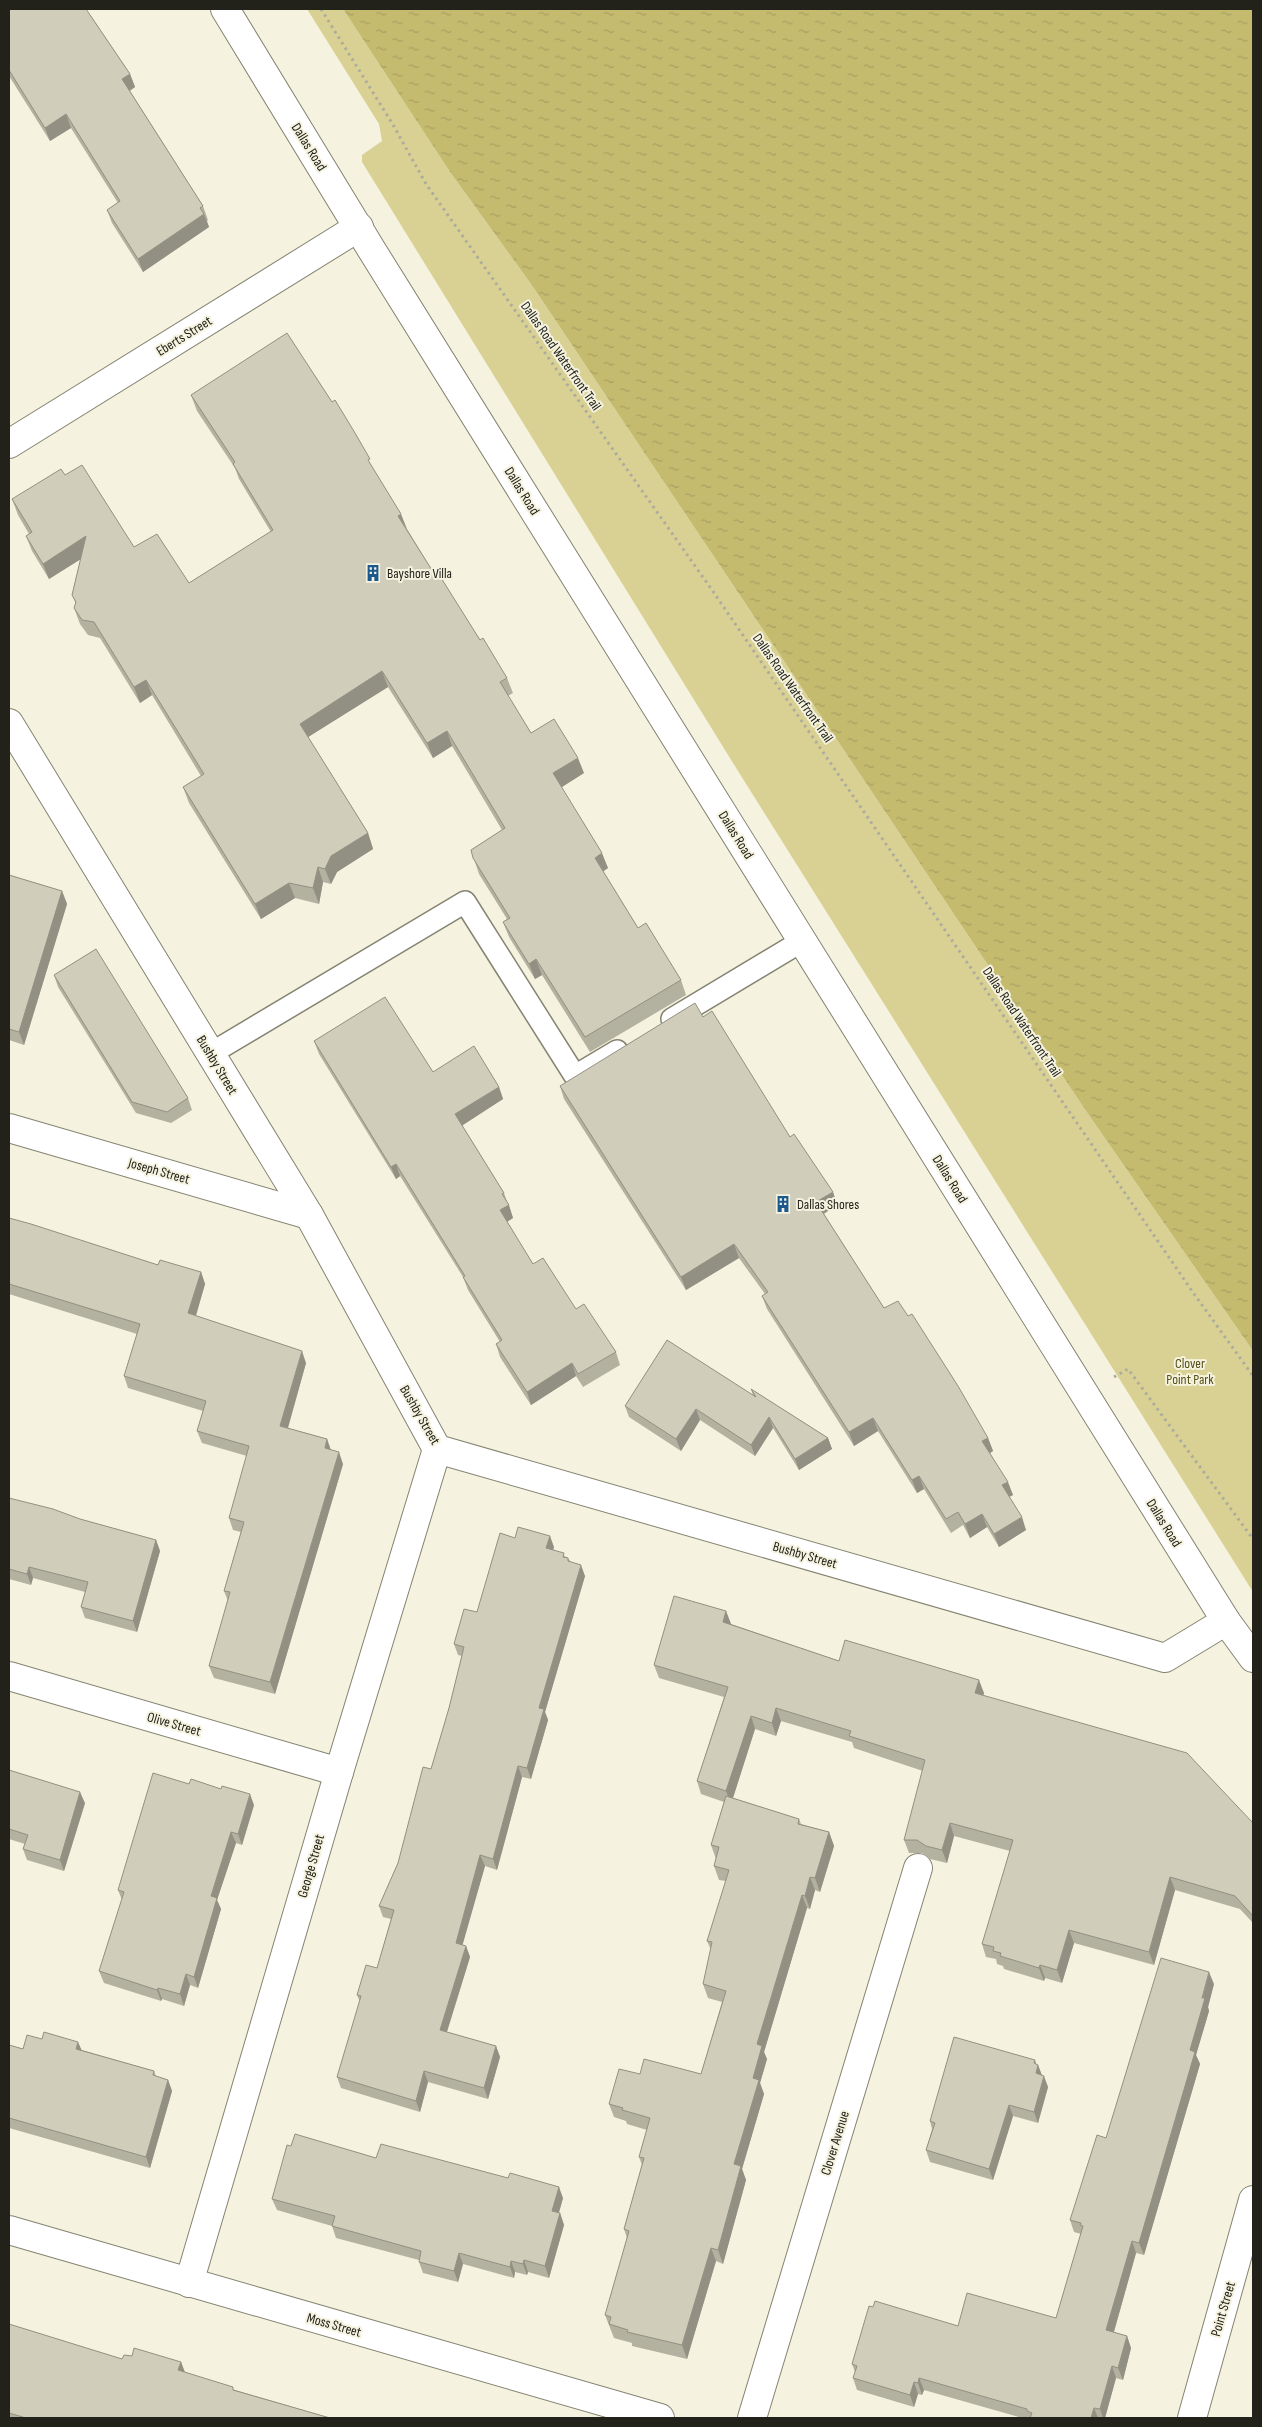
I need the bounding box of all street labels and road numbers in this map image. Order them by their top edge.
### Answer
street label: Dallas Road [288,120,330,174]
street label: Dallas Road Waterfront Trail [517,298,605,414]
street label: Eberts Street [153,312,215,360]
street label: Dallas Road [501,464,543,518]
street label: Dallas Road Waterfront Trail [749,630,837,746]
street label: Dallas Road [715,808,757,862]
street label: Dallas Road Waterfront Trail [979,964,1065,1080]
street label: Bushby Street [193,1032,241,1098]
street label: Dallas Road [929,1152,971,1206]
street label: Joseph Street [125,1154,192,1188]
street label: Bushby Street [396,1382,444,1448]
street label: Dallas Road [1143,1496,1185,1550]
street label: Bushby Street [771,1538,839,1572]
street label: Olive Street [145,1708,203,1740]
street label: George Street [294,1832,328,1900]
street label: Clover Avenue [817,2109,853,2177]
street label: Point Street [1207,2280,1239,2338]
street label: Moss Street [305,2309,363,2341]

